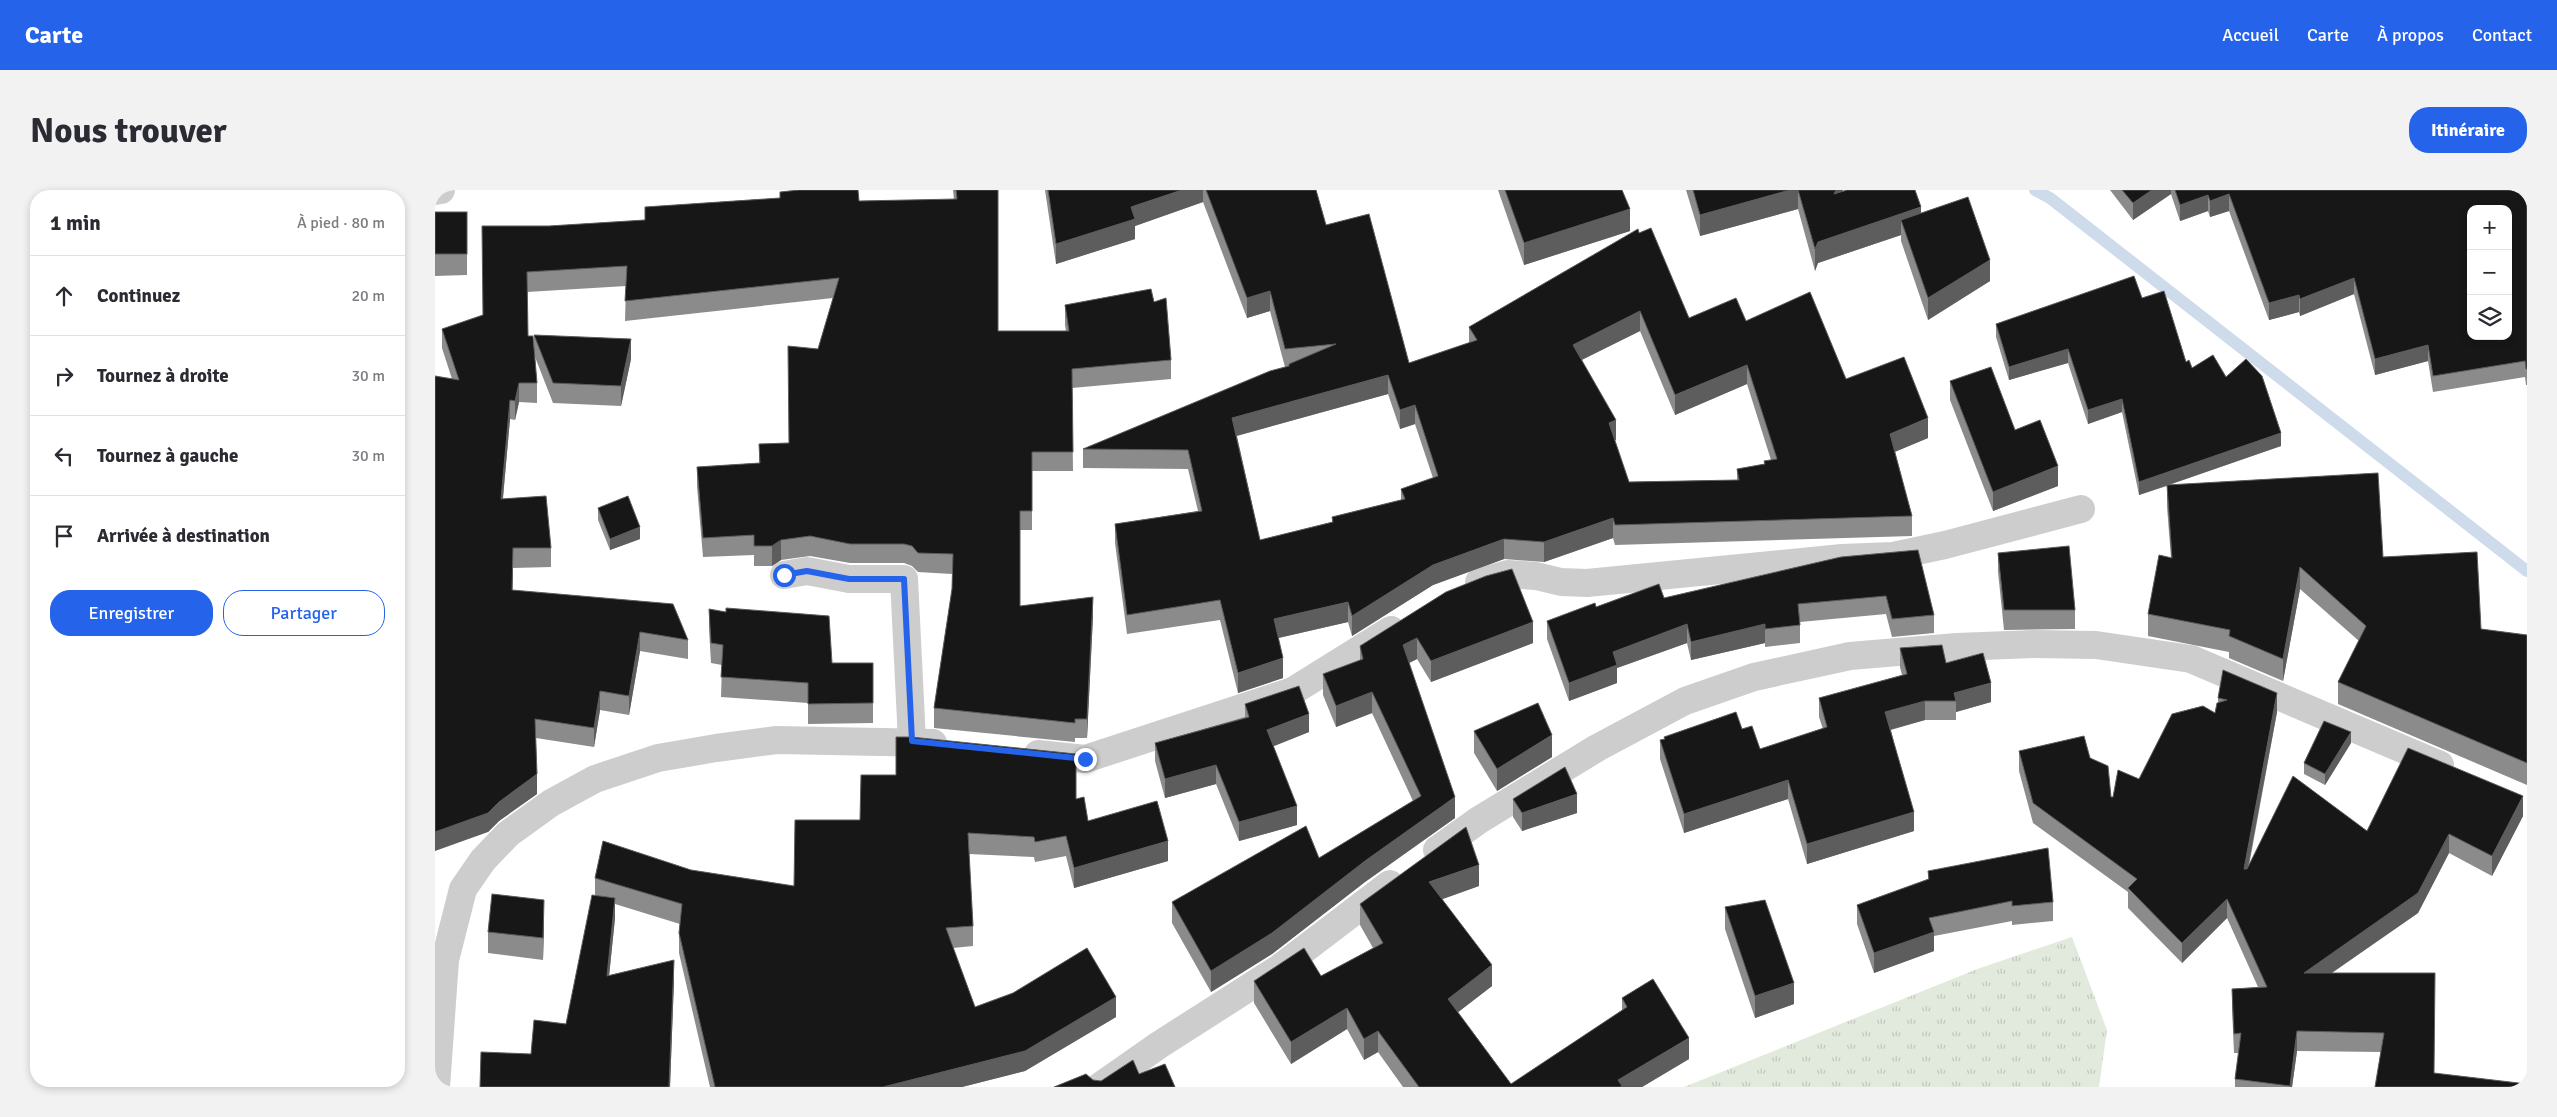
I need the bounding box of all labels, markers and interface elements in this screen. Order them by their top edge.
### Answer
text: Carte [25,20,83,50]
text: Accueil [2222,24,2279,46]
text: Carte [2307,24,2349,46]
text: À propos [2377,24,2444,46]
text: Contact [2472,24,2532,46]
button: Itinéraire [2409,107,2527,153]
text: Nous trouver [30,109,227,152]
map controls [2467,205,2512,340]
button: + [2467,205,2512,250]
text: 1 min [50,210,101,236]
text: À pied · 80 m [297,213,385,233]
button: − [2467,250,2512,295]
icon: ahead [50,282,78,310]
text: Continuez [97,284,180,308]
text: 20 m [351,286,385,306]
button: layers [2467,295,2512,340]
icon: right [50,362,78,390]
text: Tournez à droite [97,364,229,388]
text: 30 m [351,366,385,386]
icon: left [50,442,78,470]
text: Tournez à gauche [97,444,238,468]
text: 30 m [351,446,385,466]
icon: arrive [50,522,78,550]
text: Arrivée à destination [97,524,270,548]
route start [773,564,796,587]
button: Enregistrer [50,590,213,636]
button: Partager [223,590,385,636]
route end [1074,748,1097,771]

